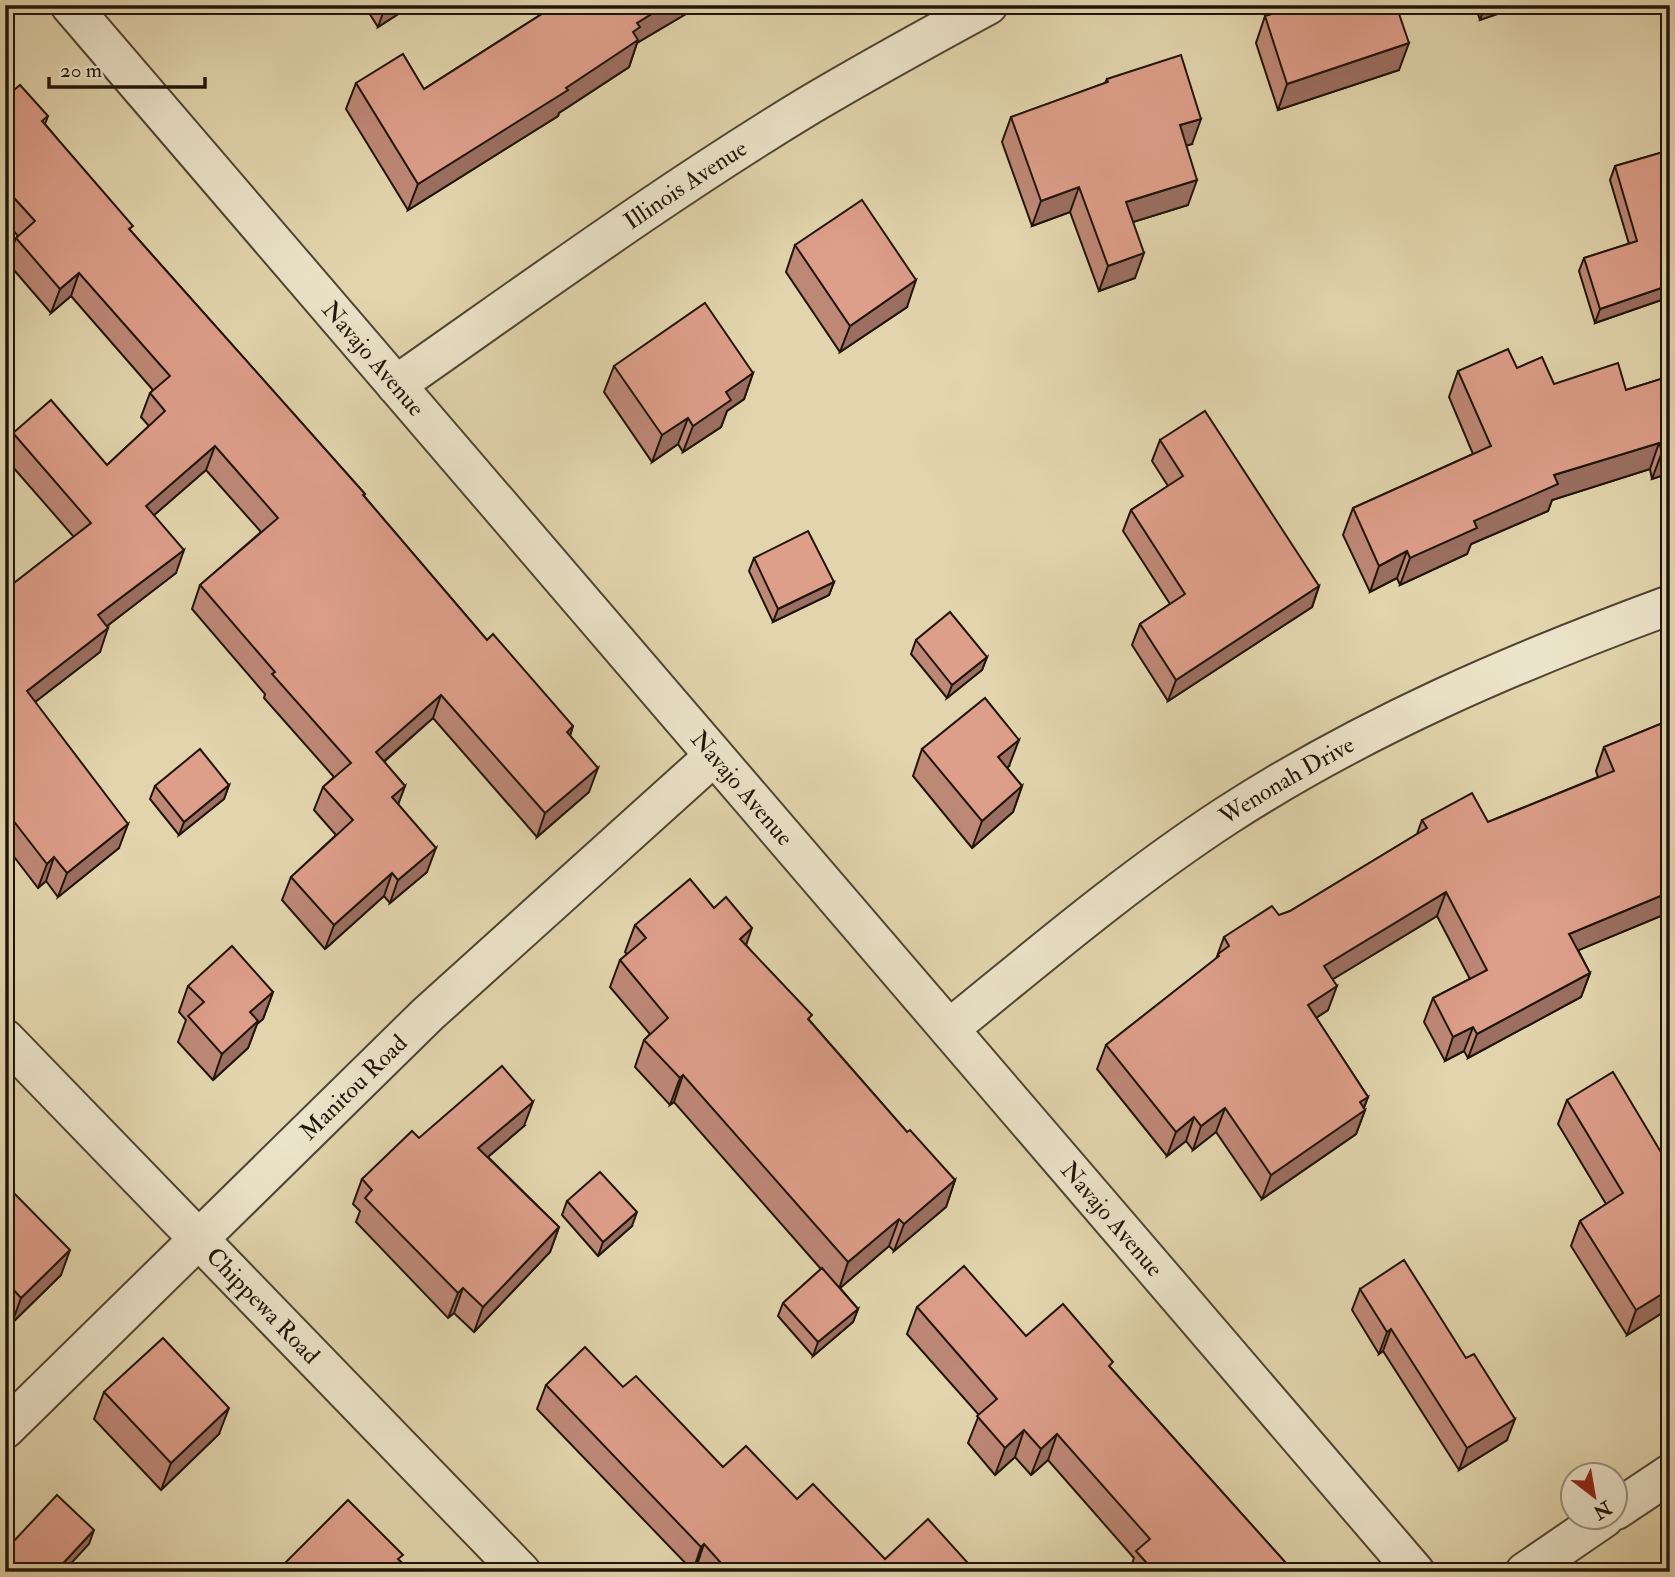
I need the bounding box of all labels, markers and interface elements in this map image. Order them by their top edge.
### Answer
scale bar [49,46,205,90]
text: 20 m [60,57,102,84]
street label: Illinois Avenue [618,133,753,237]
street label: Navajo Avenue [315,295,431,423]
street label: Navajo Avenue [684,724,800,852]
street label: Wenonah Drive [1213,729,1360,833]
street label: Manitou Road [293,1028,414,1147]
street label: Navajo Avenue [1054,1155,1170,1284]
street label: Chippewa Road [199,1241,326,1371]
north arrow [1560,1462,1630,1532]
text: N [1588,1495,1617,1525]

